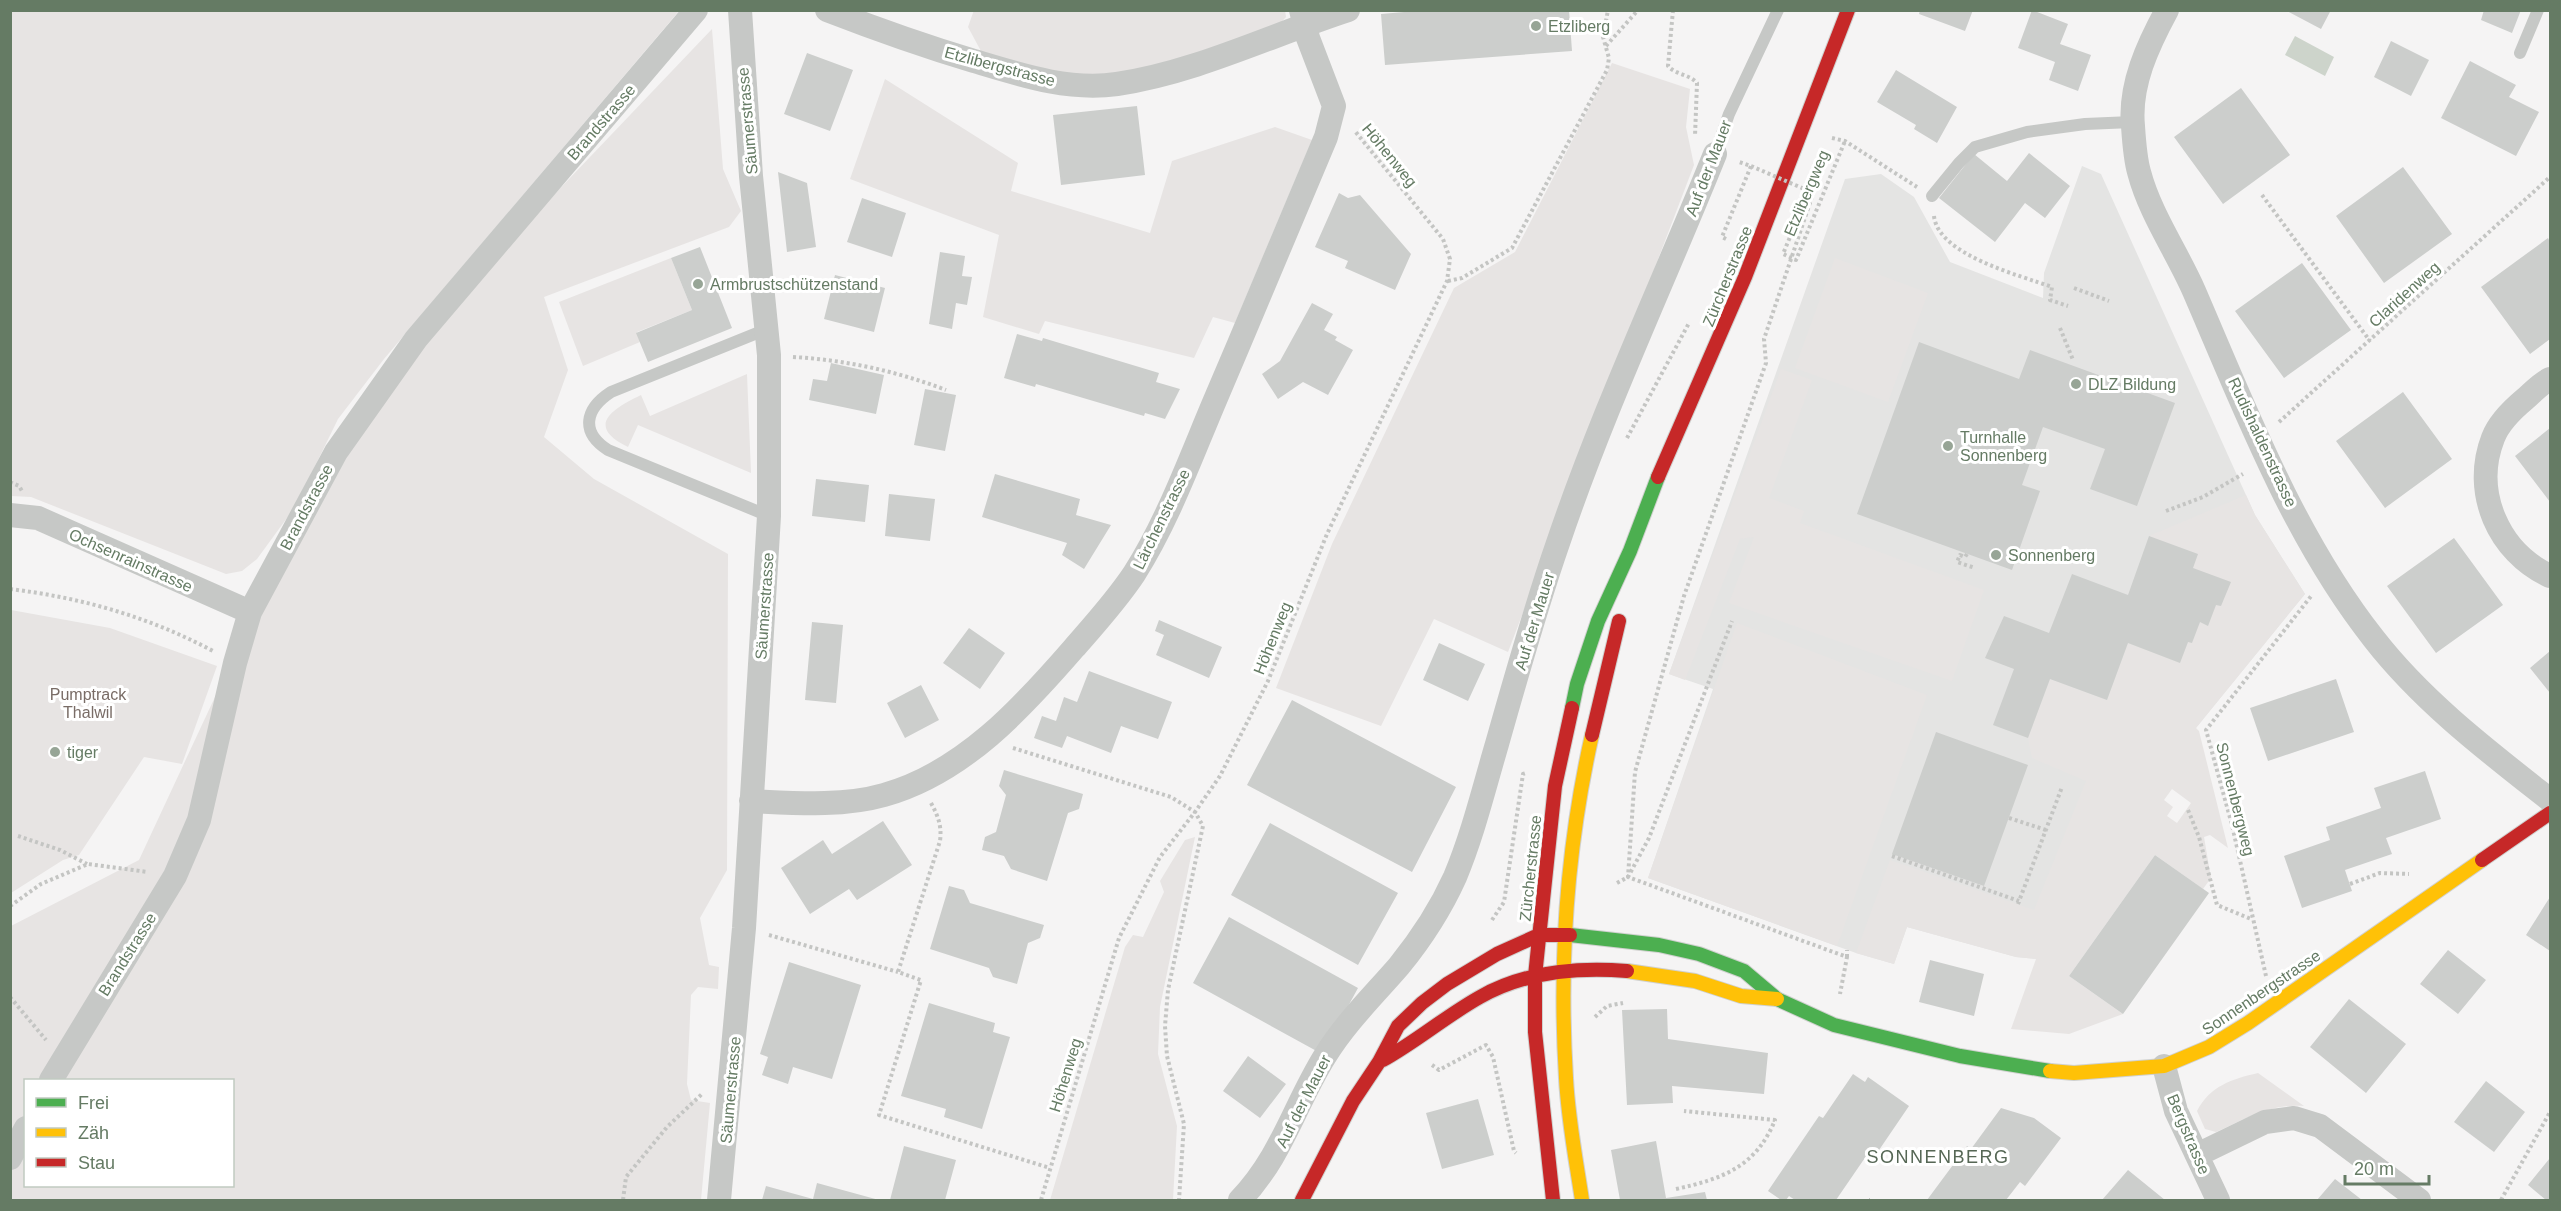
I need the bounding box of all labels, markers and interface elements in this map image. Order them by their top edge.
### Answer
place label: Etzliberg [1548,18,1610,35]
marker: Etzliberg [1529,19,1543,33]
street label: Etzlibergstrasse [943,44,1057,89]
street label: Säumerstrasse [734,67,761,175]
street label: Brandstrasse [564,81,639,163]
street label: Auf der Mauer [1682,117,1735,219]
street label: Höhenweg [1359,120,1420,190]
street label: Etzlibergweg [1781,148,1832,239]
street label: Zürcherstrasse [1700,223,1755,329]
street label: Claridenweg [2366,258,2443,330]
place label: Armbrustschützenstand [710,276,878,293]
marker: Armbrustschützenstand [691,277,705,291]
street label: Rudishaldenstrasse [2225,375,2300,510]
place label: DLZ Bildung [2088,376,2176,393]
marker: DLZ Bildung [2069,377,2083,391]
place label: Turnhalle Sonnenberg [1960,429,2047,464]
marker: Turnhalle Sonnenberg [1941,439,1955,453]
street label: Brandstrasse [277,462,336,553]
street label: Lärchenstrasse [1130,466,1193,572]
street label: Ochsenrainstrasse [66,526,195,595]
place label: Sonnenberg [2008,547,2095,564]
marker: Sonnenberg [1989,548,2003,562]
street label: Säumerstrasse [752,552,777,660]
street label: Auf der Mauer [1512,570,1558,672]
street label: Höhenweg [1250,600,1295,677]
park label: Pumptrack Thalwil [50,686,127,721]
street label: Sonnenbergweg [2213,741,2258,858]
place label: tiger [67,744,99,761]
marker: tiger [48,745,62,759]
street label: Zürcherstrasse [1516,814,1545,922]
street label: Brandstrasse [95,910,160,999]
street label: Sonnenbergstrasse [2199,947,2324,1038]
street label: Säumerstrasse [717,1036,744,1144]
street label: Höhenweg [1046,1036,1085,1114]
street label: Auf der Mauer [1273,1052,1334,1150]
legend [24,1079,234,1187]
street label: Bergstrasse [2164,1092,2213,1177]
text: Frei [78,1093,109,1113]
text: Zäh [78,1123,109,1143]
district label: SONNENBERG [1866,1147,2010,1167]
scale bar [2345,1148,2429,1186]
text: Stau [78,1153,115,1173]
text: 20 m [2354,1159,2394,1179]

